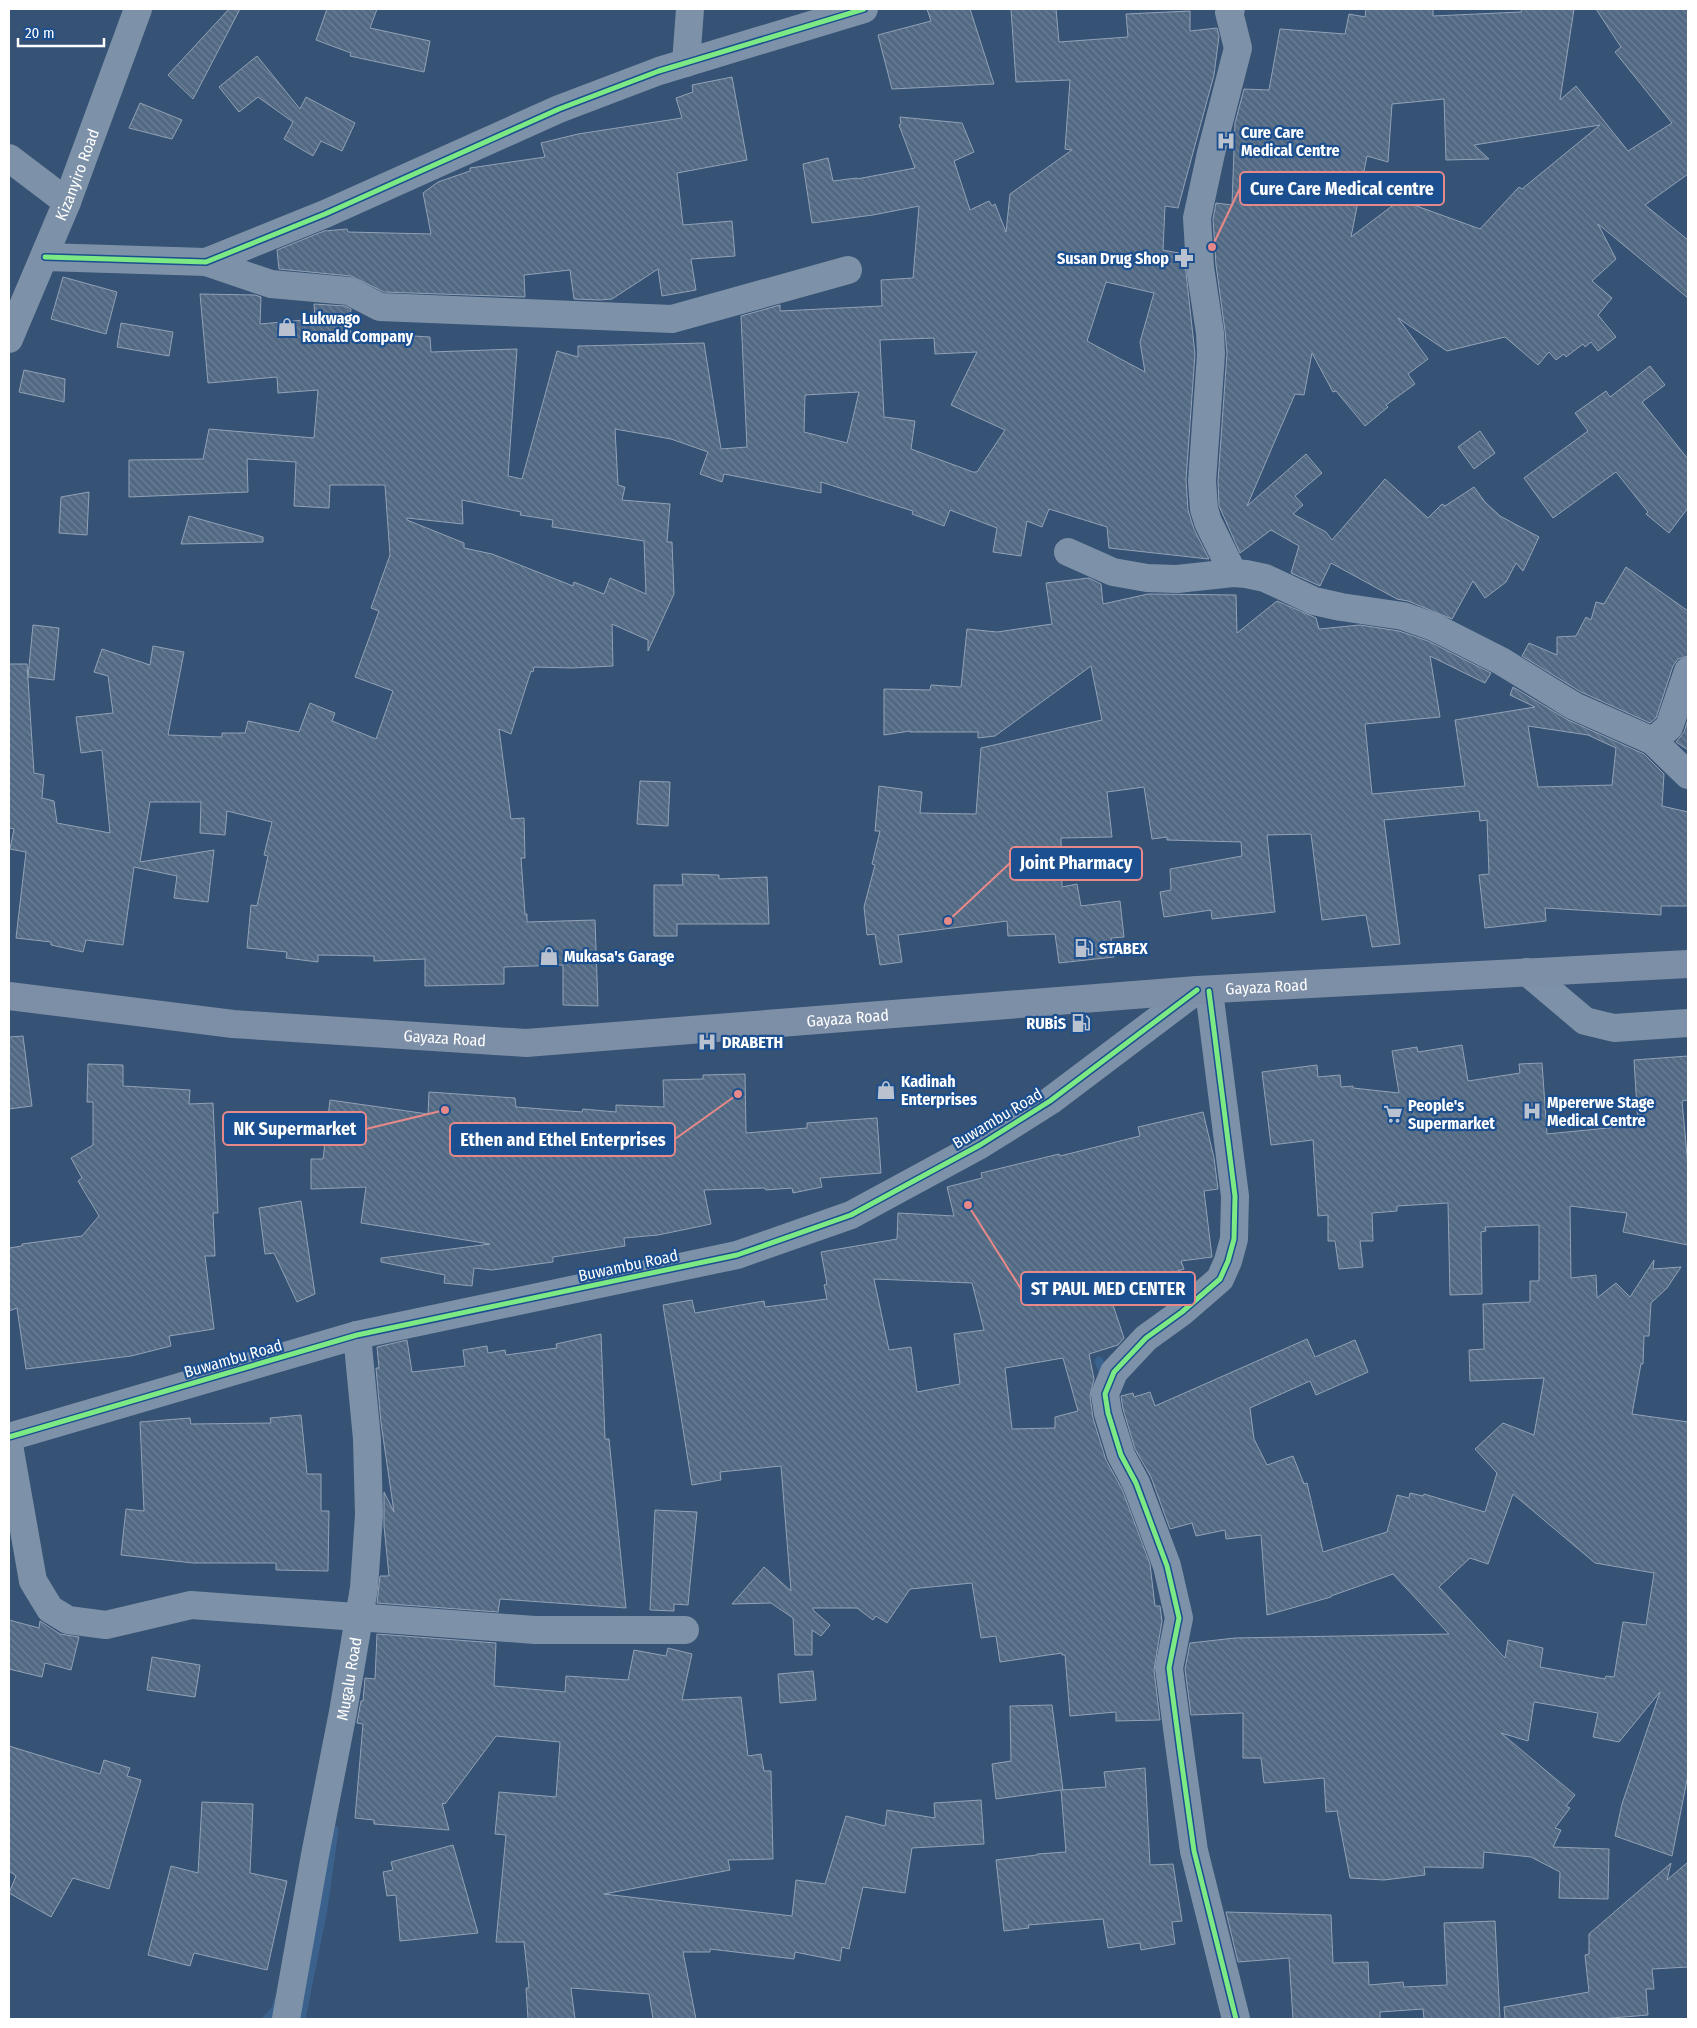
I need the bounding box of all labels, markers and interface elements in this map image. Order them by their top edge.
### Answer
scale bar [18,15,104,47]
text: 20 m [25,24,55,42]
place label: Cure Care Medical Centre [1241,123,1340,160]
street label: Kizanyiro Road [51,126,103,223]
hospital icon: Cure Care Medical Centre [1215,130,1237,152]
callout: Cure Care Medical centre [1240,172,1444,205]
text: Cure Care Medical centre [1250,178,1434,200]
pharmacy icon: Susan Drug Shop [1173,247,1195,269]
place label: Susan Drug Shop [1057,249,1169,268]
place label: Lukwago Ronald Company [302,309,413,346]
shop icon: Lukwago Ronald Company [276,316,298,338]
callout: Joint Pharmacy [1010,847,1142,880]
text: Joint Pharmacy [1019,852,1133,874]
fuel station icon: STABEX [1073,937,1095,959]
place label: STABEX [1099,939,1148,958]
shop icon: Mukasa's Garage [538,945,560,967]
place label: Mukasa's Garage [564,947,674,966]
street label: Gayaza Road [1225,975,1308,998]
street label: Gayaza Road [806,1005,890,1031]
fuel station icon: RUBiS [1070,1012,1092,1034]
place label: RUBiS [1026,1014,1066,1033]
street label: Gayaza Road [403,1026,487,1050]
hospital icon: DRABETH [696,1031,718,1053]
place label: DRABETH [722,1033,783,1052]
place label: Kadinah Enterprises [901,1072,977,1109]
shop icon: Kadinah Enterprises [875,1079,897,1101]
street label: Buwambu Road [949,1084,1046,1153]
place label: Mpererwe Stage Medical Centre [1547,1093,1654,1130]
place label: People's Supermarket [1408,1096,1495,1133]
hospital icon: Mpererwe Stage Medical Centre [1521,1100,1543,1122]
supermarket icon: People's Supermarket [1382,1103,1404,1125]
callout: NK Supermarket [223,1112,366,1145]
text: NK Supermarket [234,1118,357,1140]
callout: Ethen and Ethel Enterprises [450,1123,675,1156]
text: Ethen and Ethel Enterprises [460,1129,666,1151]
street label: Buwambu Road [577,1246,680,1285]
callout: ST PAUL MED CENTER [1021,1272,1195,1305]
text: ST PAUL MED CENTER [1031,1278,1186,1300]
street label: Buwambu Road [182,1335,284,1382]
street label: Mugalu Road [333,1636,366,1722]

